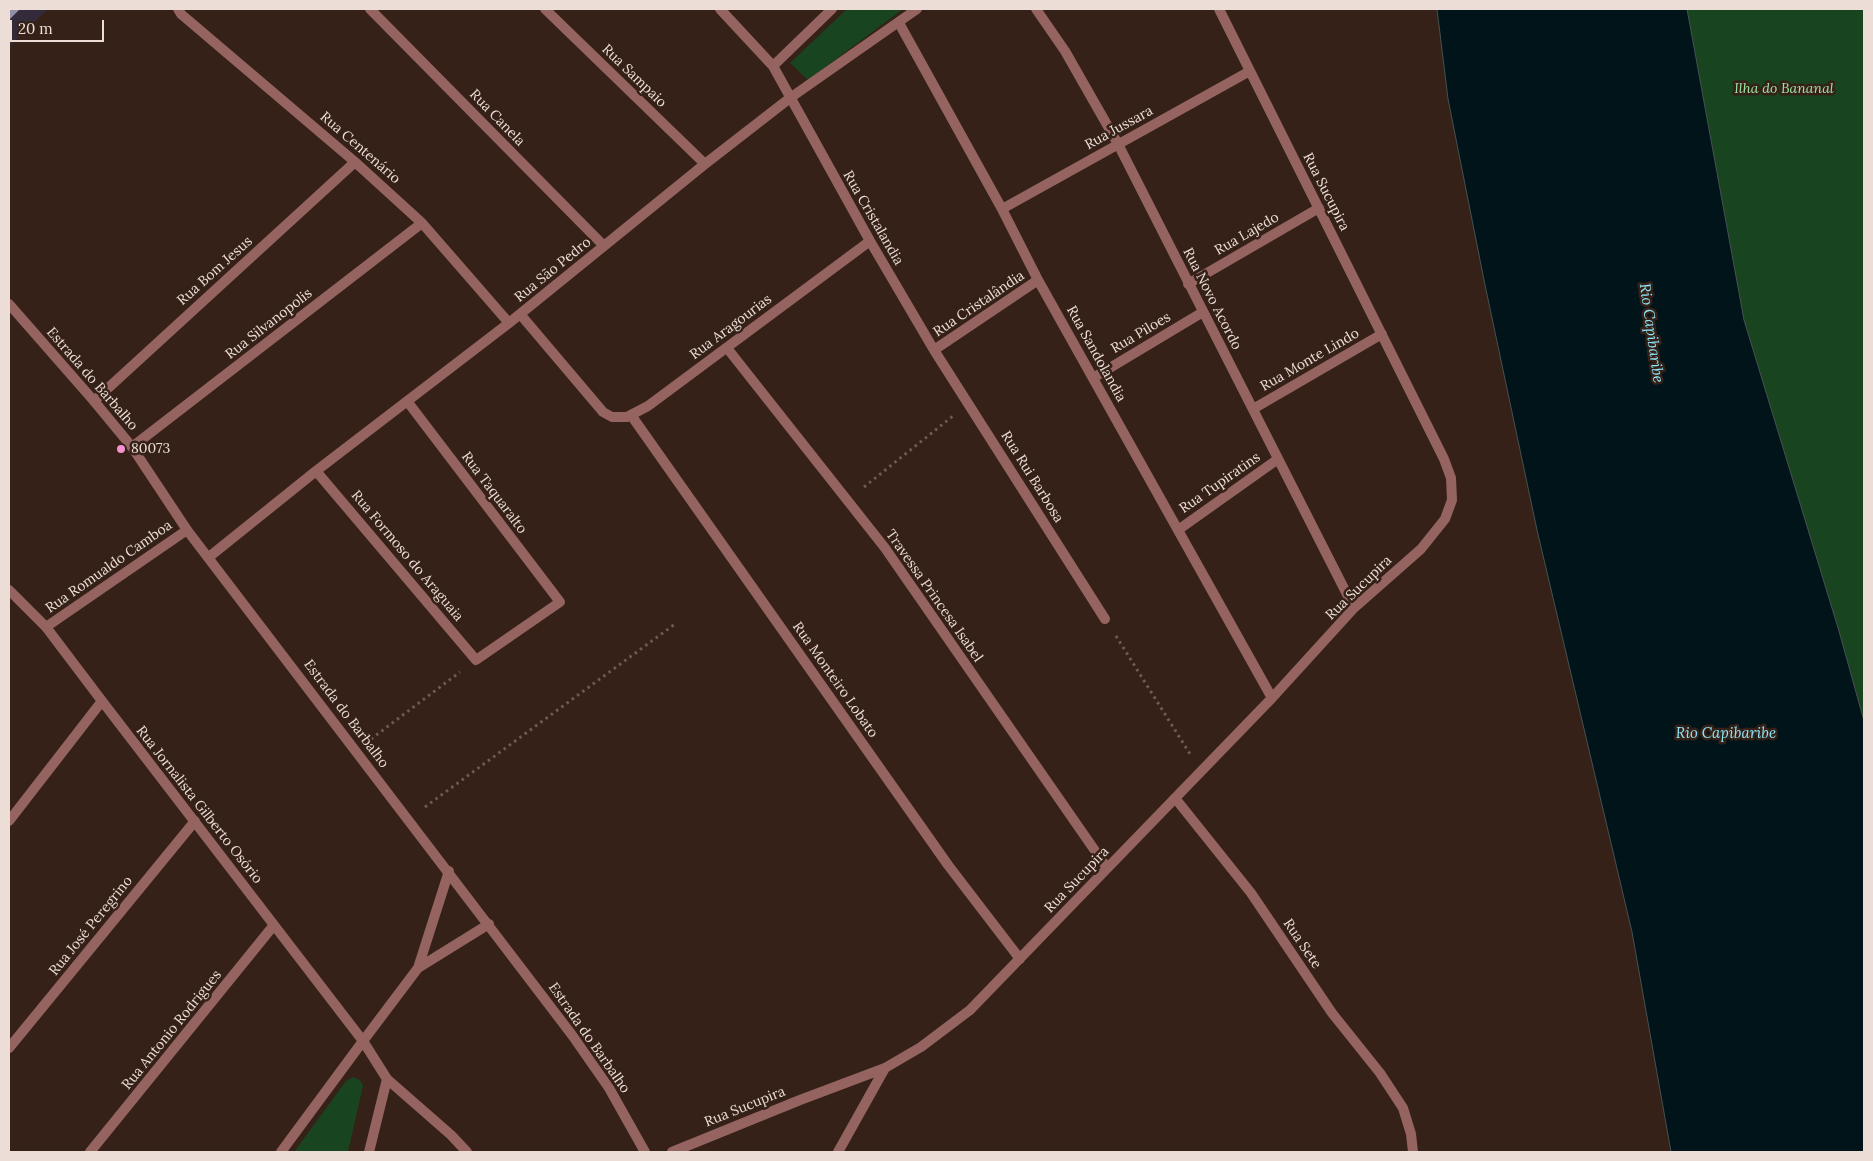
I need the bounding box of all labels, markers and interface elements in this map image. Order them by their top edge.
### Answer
scale bar [12,10,106,42]
text: 20 m [18,19,53,38]
street label: Rua Sampaio [598,41,670,111]
park label: Ilha do Bananal [1734,81,1834,97]
street label: Rua Canela [466,86,528,150]
street label: Rua Jussara [1082,102,1156,154]
street label: Rua Centenário [316,109,404,187]
street label: Rua Sucupira [1299,150,1353,234]
street label: Rua Cristalandia [839,168,907,268]
street label: Rua Lajedo [1212,209,1282,259]
street label: Rua Bom Jesus [174,233,256,309]
street label: Rua São Pedro [511,234,595,306]
street label: Rua Novo Acordo [1179,245,1245,353]
street label: Rua Cristalândia [930,267,1028,341]
water label: Rio Capibaribe [1635,282,1667,384]
street label: Rua Silvanopolis [222,285,316,363]
street label: Rua Aragourias [687,291,775,363]
street label: Rua Sandolandia [1063,303,1129,405]
street label: Rua Piloes [1108,309,1174,357]
street label: Estrada do Barbalho [43,324,141,434]
street label: Rua Monte Lindo [1258,325,1362,395]
street label: Rua Rui Barbosa [997,428,1067,526]
place label: 80073 [131,441,170,457]
marker: 80073 [115,443,127,455]
street label: Rua Taquaralto [458,449,530,537]
street label: Rua Tupiratins [1176,449,1264,517]
street label: Rua Formoso do Araguaia [347,487,467,625]
street label: Rua Romualdo Camboa [43,517,175,617]
street label: Travessa Princesa Isabel [882,527,986,665]
street label: Rua Sucupira [1322,552,1396,624]
street label: Rua Monteiro Lobato [789,619,881,741]
street label: Estrada do Barbalho [300,657,392,771]
street label: Rua Jornalista Gilberto Osório [132,723,266,887]
water label: Rio Capibaribe [1676,725,1776,743]
street label: Rua Sucupira [1041,843,1113,917]
street label: Rua José Peregrino [46,873,136,979]
street label: Rua Sete [1279,916,1325,972]
street label: Rua Antonio Rodrigues [119,967,225,1093]
street label: Estrada do Barbalho [545,980,633,1096]
street label: Rua Sucupira [702,1083,788,1131]

